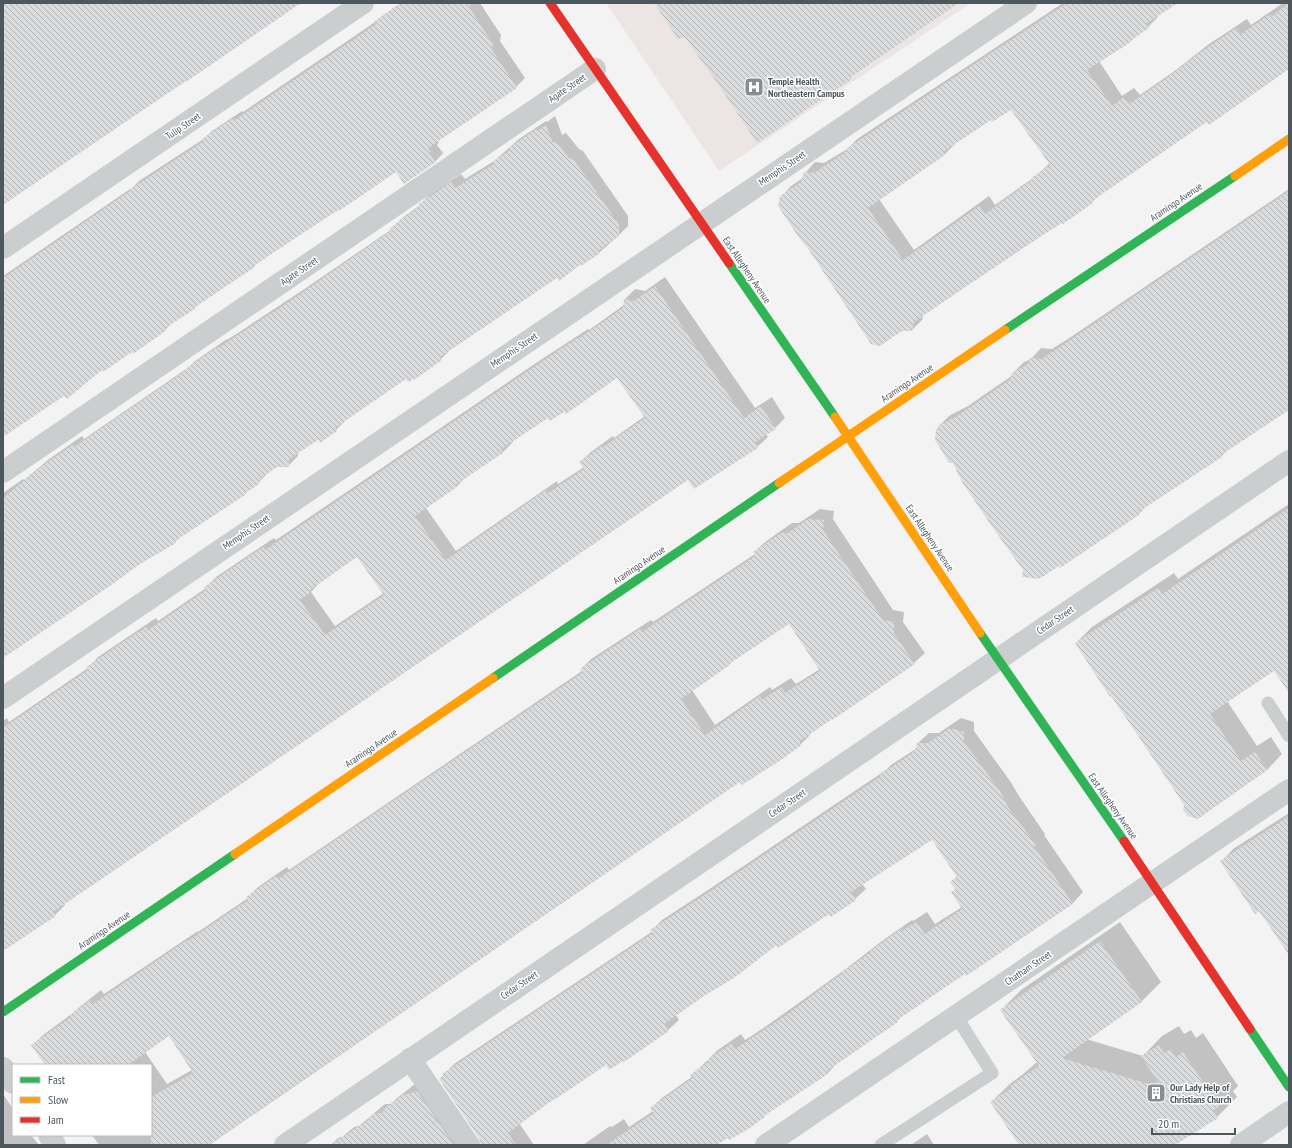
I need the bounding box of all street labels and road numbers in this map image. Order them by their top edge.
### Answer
street label: Agate Street [546,71,588,105]
street label: Tulip Street [163,109,203,142]
street label: Memphis Street [756,147,808,189]
street label: Aramingo Avenue [1147,180,1205,224]
street label: East Allegheny Avenue [720,234,774,306]
street label: Agate Street [278,254,320,288]
street label: Memphis Street [488,329,540,371]
street label: Aramingo Avenue [878,361,936,405]
street label: East Allegheny Avenue [903,502,957,574]
street label: Memphis Street [220,511,272,553]
street label: Aramingo Avenue [610,543,668,587]
street label: Cedar Street [1034,603,1076,637]
street label: Aramingo Avenue [342,726,400,770]
street label: East Allegheny Avenue [1085,771,1141,841]
street label: Cedar Street [766,786,808,820]
street label: Aramingo Avenue [75,908,133,952]
street label: Chatham Street [1002,948,1054,988]
street label: Cedar Street [498,968,540,1002]

